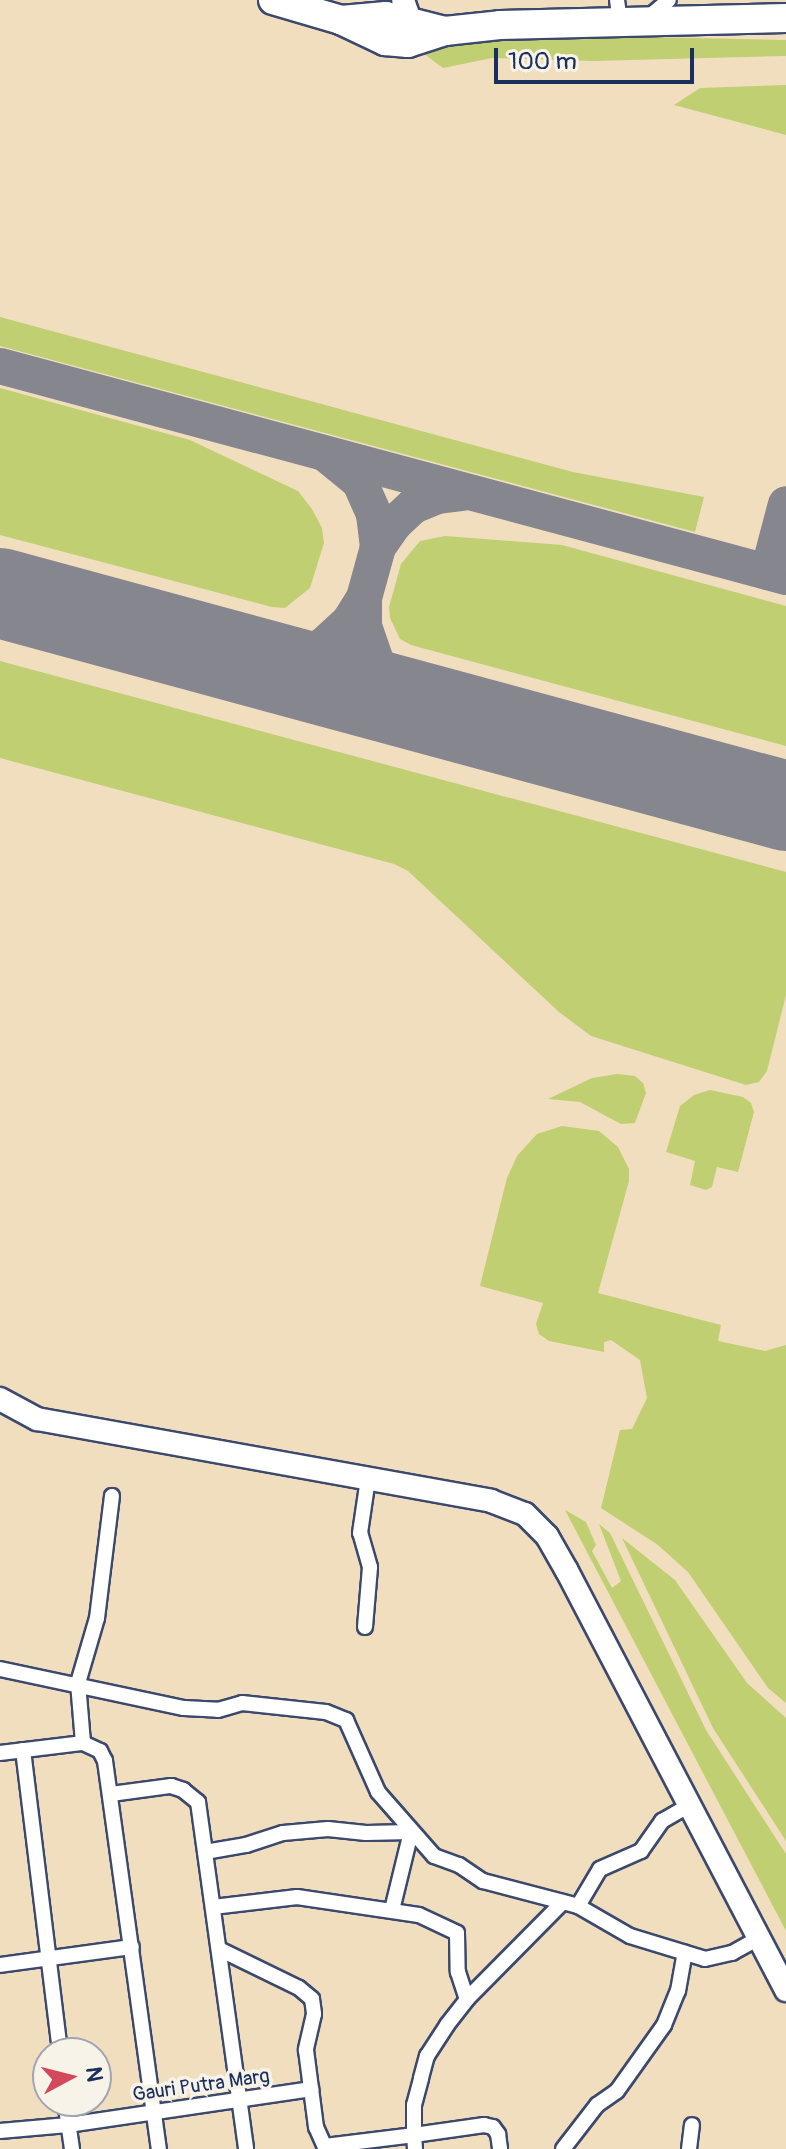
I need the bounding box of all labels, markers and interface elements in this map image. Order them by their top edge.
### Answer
scale bar [498,32,698,82]
text: 100 m [508,47,577,76]
north arrow [32,2037,112,2117]
street label: Gauri Putra Marg [131,2064,271,2106]
text: N [79,2065,109,2083]

